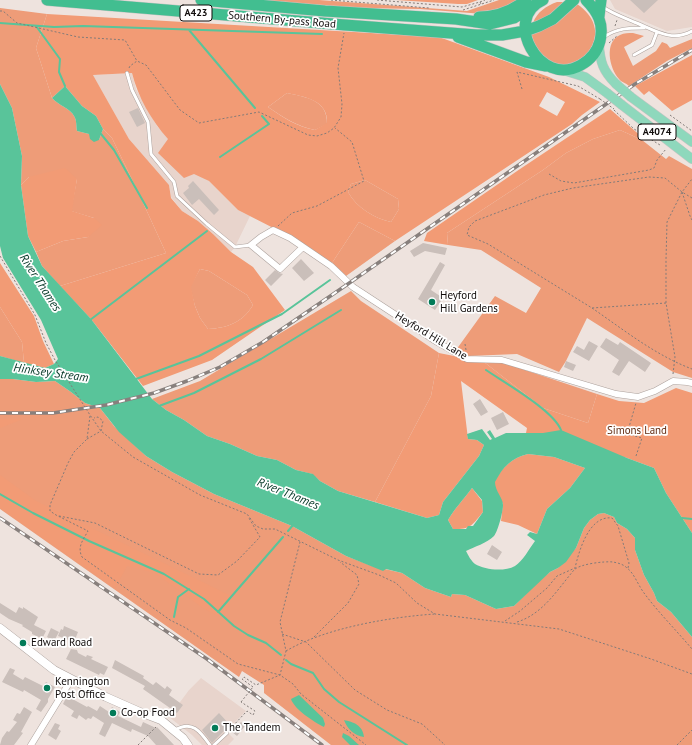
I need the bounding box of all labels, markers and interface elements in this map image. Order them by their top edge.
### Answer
road number: A423 [180,5,212,21]
street label: Southern By-pass Road [228,9,336,31]
road number: A4074 [638,124,676,140]
water label: River Thames [16,252,64,314]
place label: Heyford Hill Gardens [440,289,498,315]
marker: Heyford Hill Gardens [427,297,437,307]
street label: Heyford Hill Lane [392,309,470,363]
water label: Hinksey Stream [13,361,89,385]
park label: Simons Land [607,424,667,438]
water label: River Thames [255,475,321,513]
place label: Edward Road [31,636,92,650]
marker: Edward Road [18,638,28,648]
place label: Kennington Post Office [55,675,109,701]
marker: Kennington Post Office [42,683,52,693]
place label: Co-op Food [121,706,175,720]
marker: Co-op Food [108,708,118,718]
place label: The Tandem [223,721,281,735]
marker: The Tandem [210,723,220,733]

